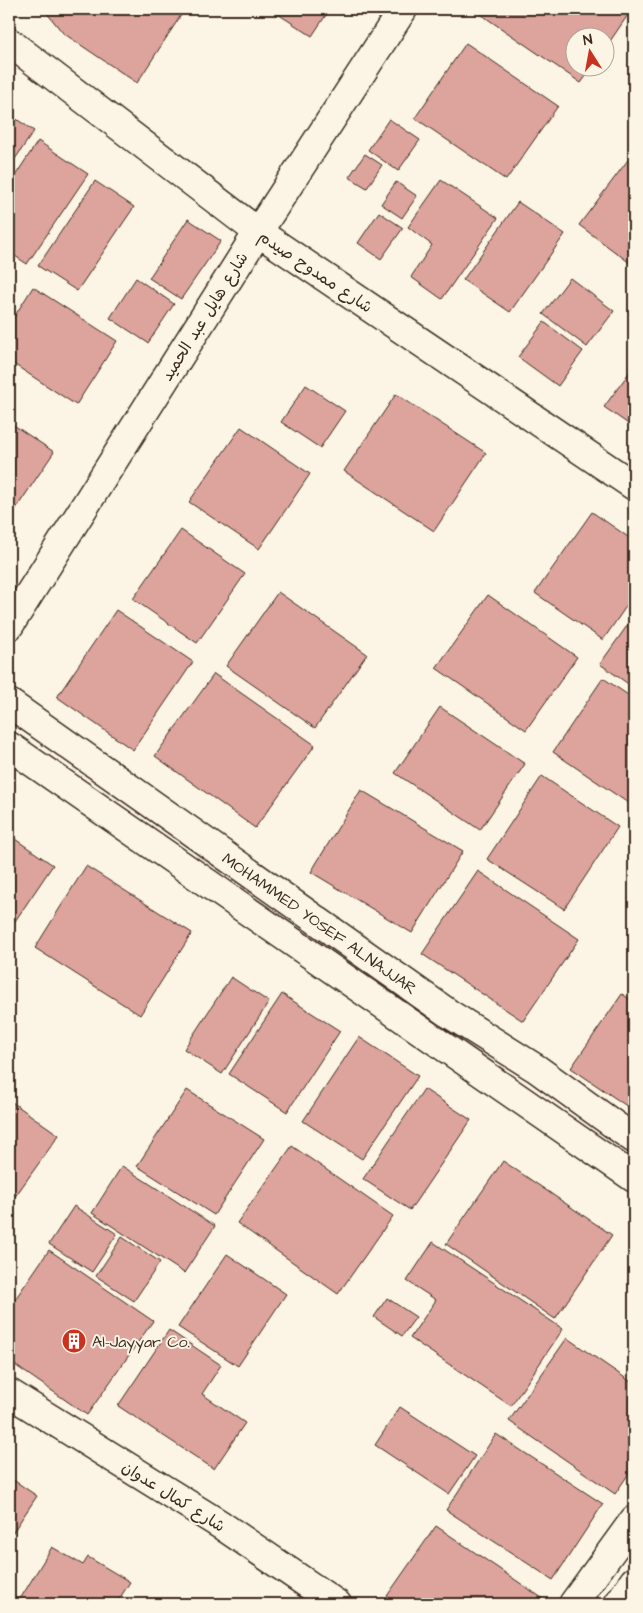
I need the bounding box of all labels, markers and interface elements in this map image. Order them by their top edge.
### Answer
north arrow [566,28,616,78]
text: N [581,30,594,51]
street label: شارع ممدوح صيدم [254,226,377,319]
street label: شارع هايل عبد الحميد [156,248,253,385]
street label: MOHAMMED YOSEF ALNAJJAR [218,848,421,1000]
building icon: Al-Jayyar Co. [61,1328,87,1354]
place label: Al-Jayyar Co. [92,1331,190,1354]
street label: شارع كمال عدوان [118,1456,229,1537]

